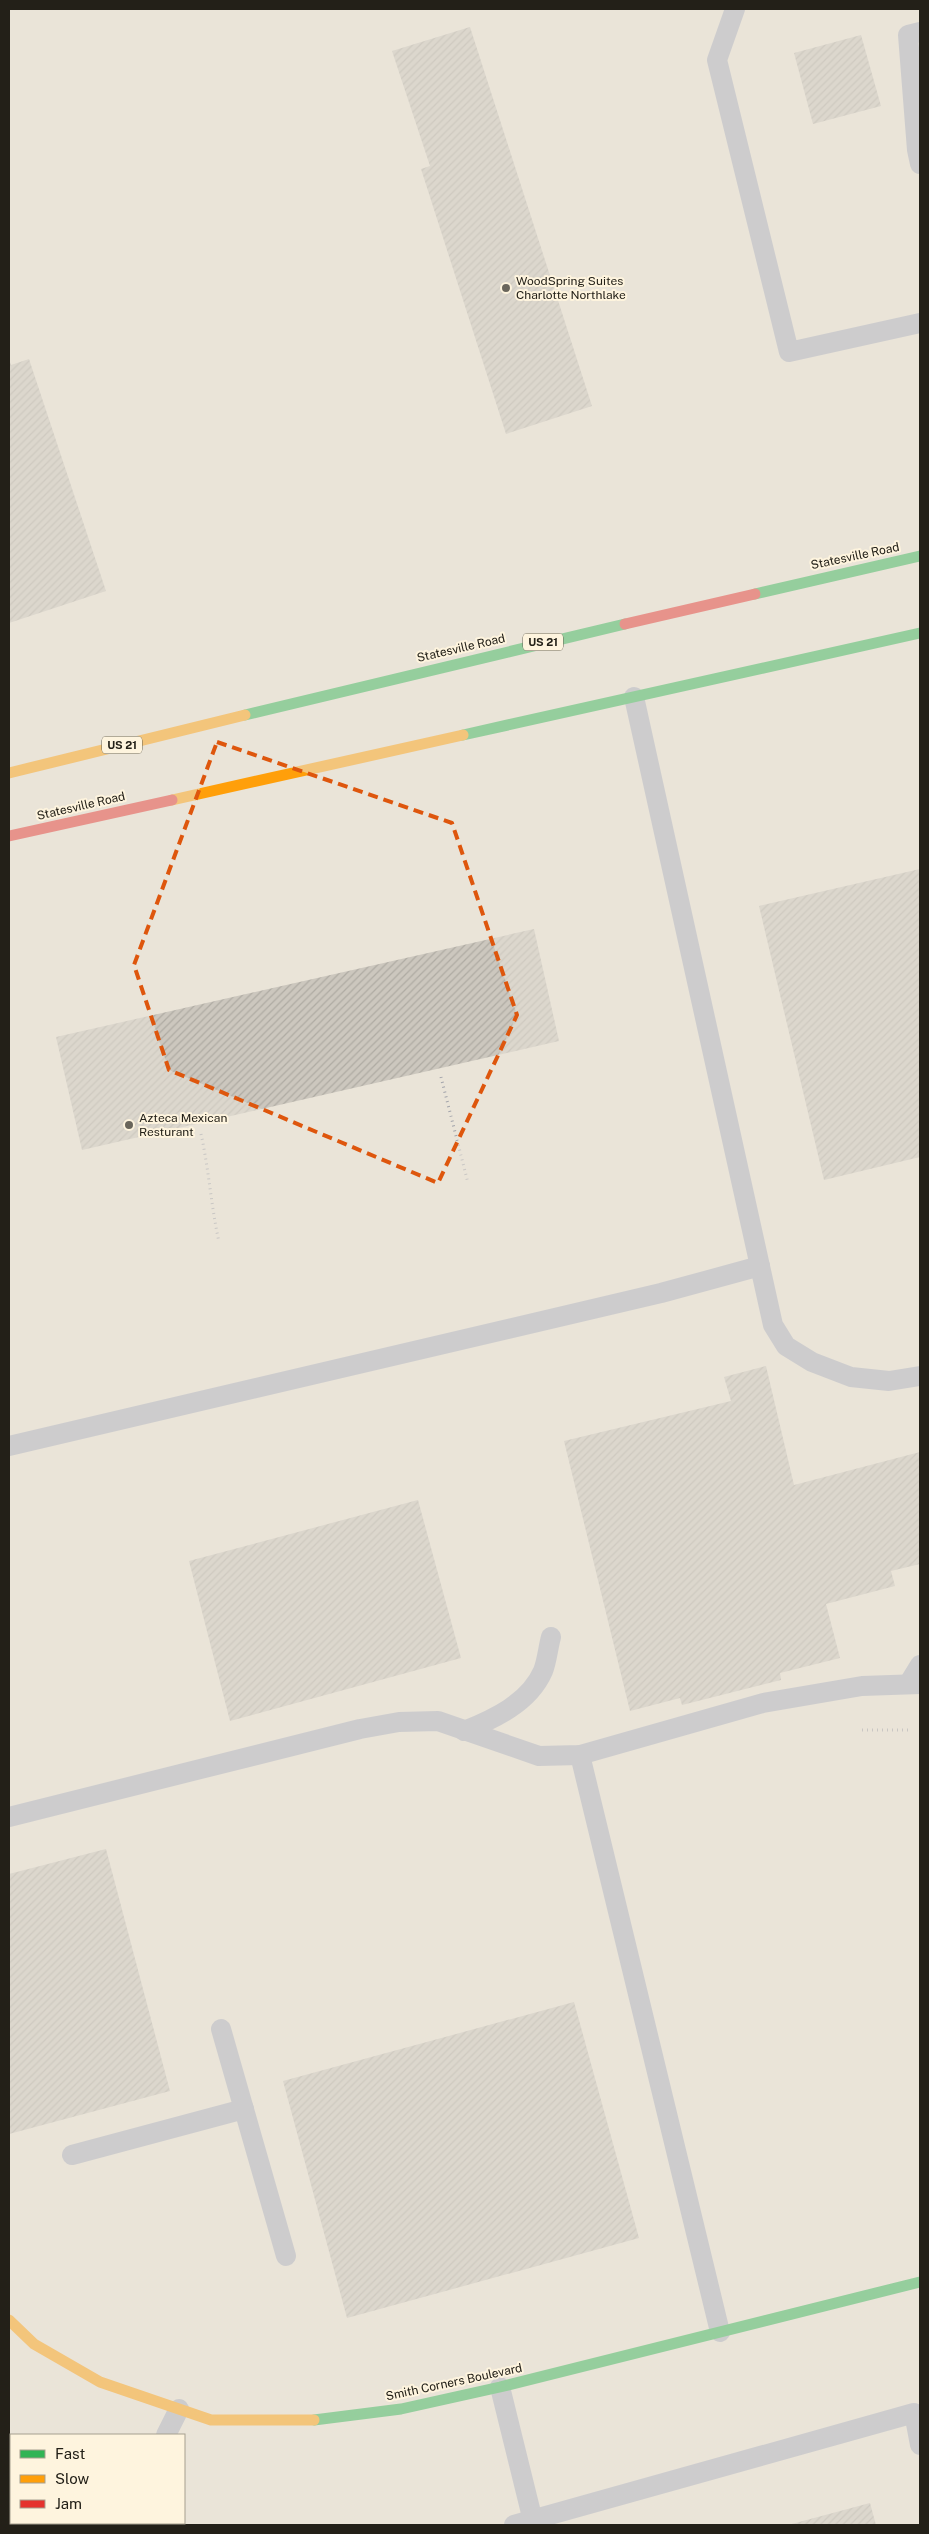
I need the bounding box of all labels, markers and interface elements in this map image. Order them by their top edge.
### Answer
place label: WoodSpring Suites Charlotte Northlake [516,274,626,302]
marker: WoodSpring Suites Charlotte Northlake [500,282,512,294]
street label: Statesville Road [809,540,901,572]
street label: Statesville Road [416,631,506,665]
road number: US 21 [523,634,563,650]
road number: US 21 [102,736,142,754]
street label: Statesville Road [36,789,126,823]
place label: Azteca Mexican Resturant [139,1111,227,1139]
marker: Azteca Mexican Resturant [123,1119,135,1131]
street label: Smith Corners Boulevard [384,2361,524,2403]
legend [10,2434,185,2524]
text: Fast [55,2445,85,2462]
text: Slow [55,2470,90,2487]
text: Jam [55,2495,82,2512]

